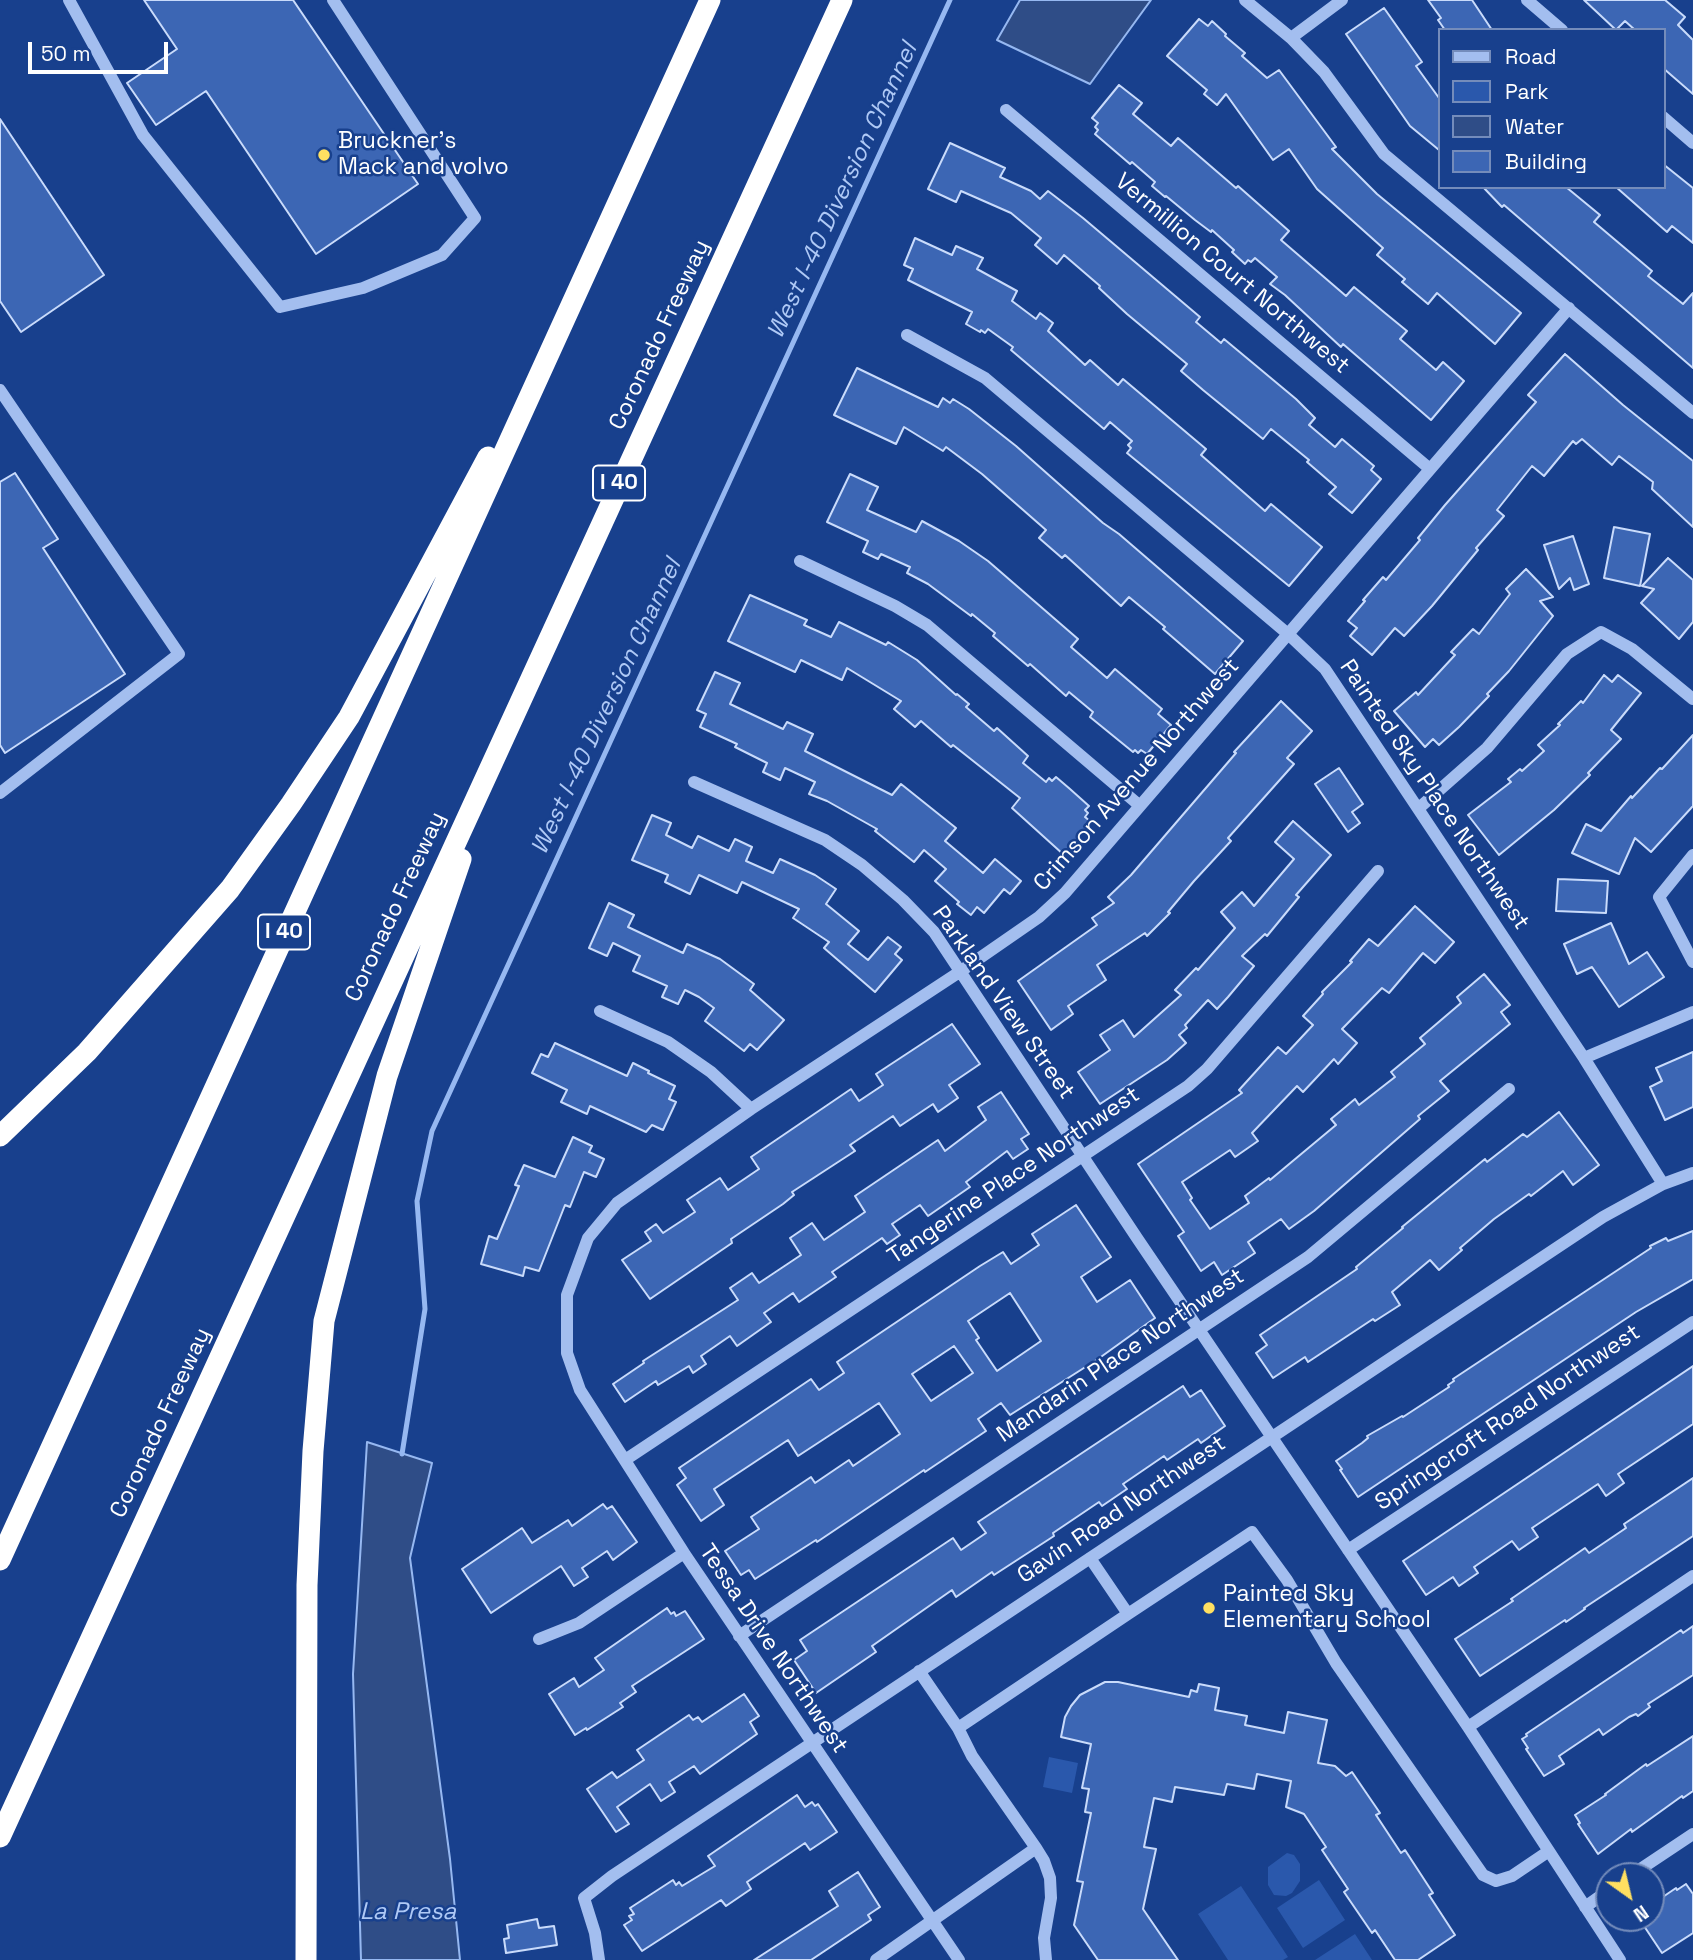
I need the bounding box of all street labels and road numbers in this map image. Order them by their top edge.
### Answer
street label: Vermillion Court Northwest [1109,168,1355,380]
street label: Coronado Freeway [604,236,716,434]
road number: I 40 [593,466,645,500]
street label: Crimson Avenue Northwest [1028,653,1246,897]
street label: Painted Sky Place Northwest [1333,655,1535,935]
street label: Coronado Freeway [340,808,452,1006]
street label: Parkland View Street [926,901,1080,1105]
road number: I 40 [258,914,310,950]
street label: Tangerine Place Northwest [883,1081,1145,1271]
street label: Mandarin Place Northwest [992,1263,1250,1449]
street label: Springcroft Road Northwest [1370,1319,1646,1517]
street label: Coronado Freeway [105,1324,217,1522]
street label: Gavin Road Northwest [1013,1430,1231,1590]
street label: Tessa Drive Northwest [693,1539,853,1759]

